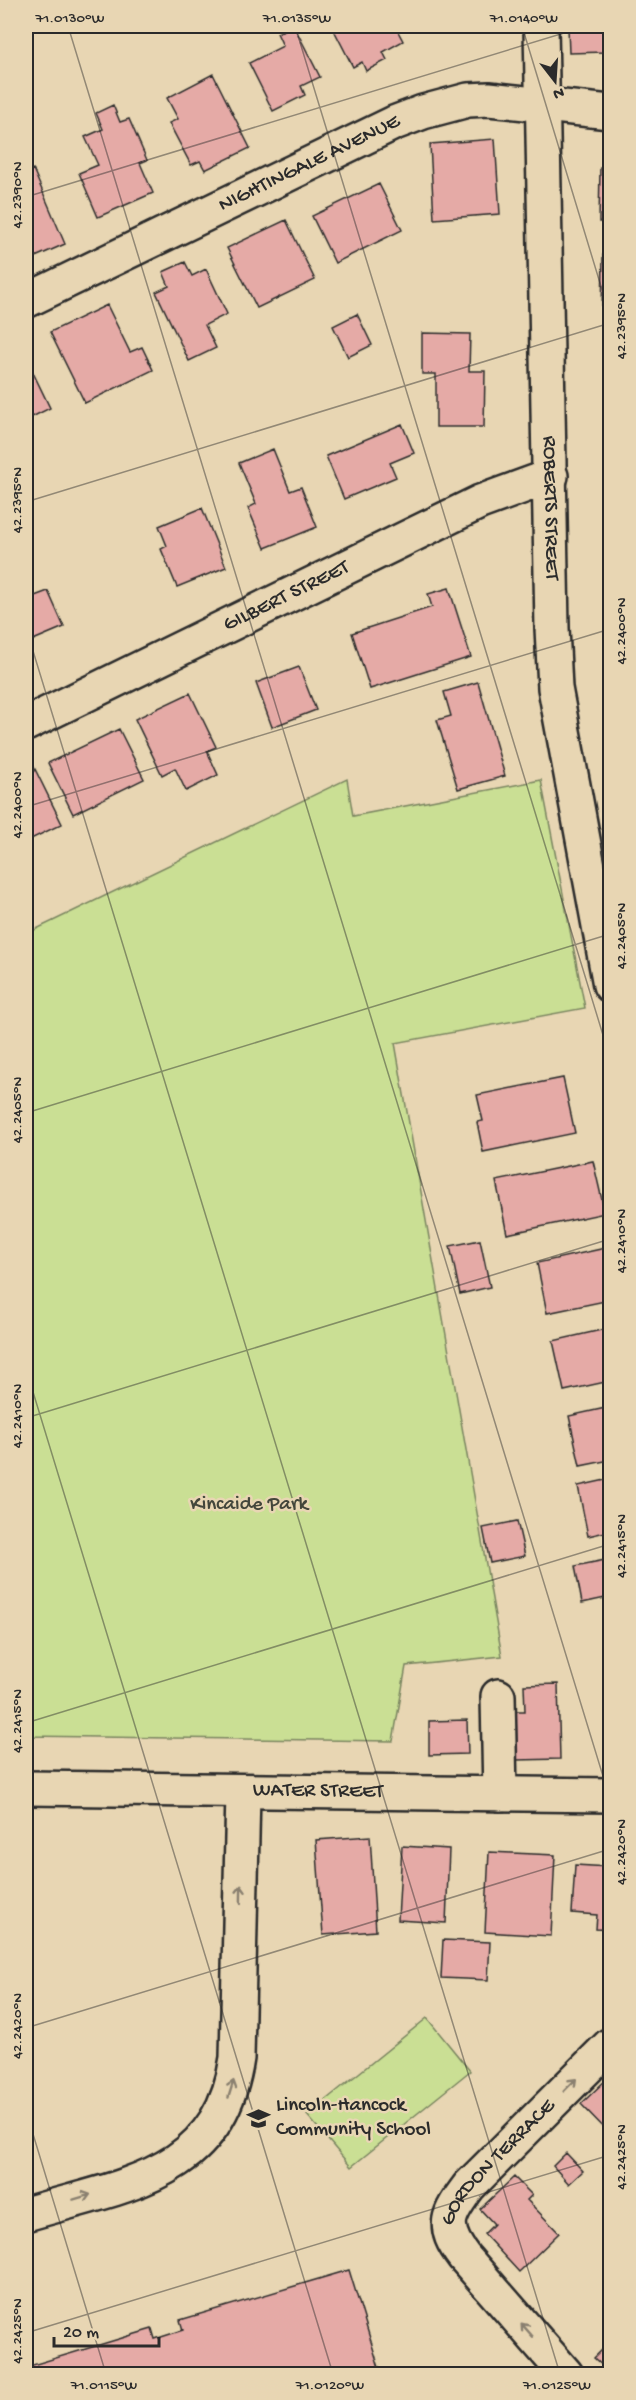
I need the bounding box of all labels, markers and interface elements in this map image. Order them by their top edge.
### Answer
text: 71.0130°W [35,10,105,28]
text: 71.0135°W [262,10,331,28]
text: 71.0140°W [489,10,558,28]
north arrow [525,51,585,111]
text: N [550,81,566,103]
street label: NIGHTINGALE AVENUE [215,109,405,218]
text: 42.2390°N [9,161,27,228]
text: 42.2395°N [613,293,631,359]
street label: ROBERTS STREET [536,435,564,581]
text: 42.2395°N [9,467,27,533]
street label: GILBERT STREET [219,555,354,638]
text: 42.2400°N [613,597,631,665]
text: 42.2400°N [9,771,27,839]
text: 42.2405°N [613,903,631,969]
text: 42.2405°N [9,1077,27,1143]
text: 42.2410°N [613,1208,631,1273]
text: 42.2410°N [9,1383,27,1448]
park label: Kincaide Park [190,1493,310,1518]
text: 42.2415°N [613,1514,631,1578]
text: 42.2415°N [9,1689,27,1753]
street label: WATER STREET [253,1778,384,1805]
text: 42.2420°N [613,1819,631,1885]
one-way arrow [235,1885,247,1905]
text: 42.2420°N [9,1993,27,2059]
one-way arrow [563,2078,577,2093]
one-way arrow [226,2080,237,2099]
street label: GORDON TERRACE [436,2093,562,2228]
place label: Lincoln-Hancock Community School [276,2094,431,2143]
school or university icon: Lincoln-Hancock Community School [245,2105,271,2131]
text: 42.2425°N [613,2124,631,2190]
one-way arrow [72,2191,91,2202]
text: 42.2425°N [9,2298,27,2364]
scale bar [54,2310,159,2348]
text: 20 m [63,2323,99,2344]
one-way arrow [520,2323,534,2338]
text: 71.0115°W [70,2377,138,2395]
text: 71.0120°W [295,2377,365,2395]
text: 71.0125°W [522,2377,591,2395]

